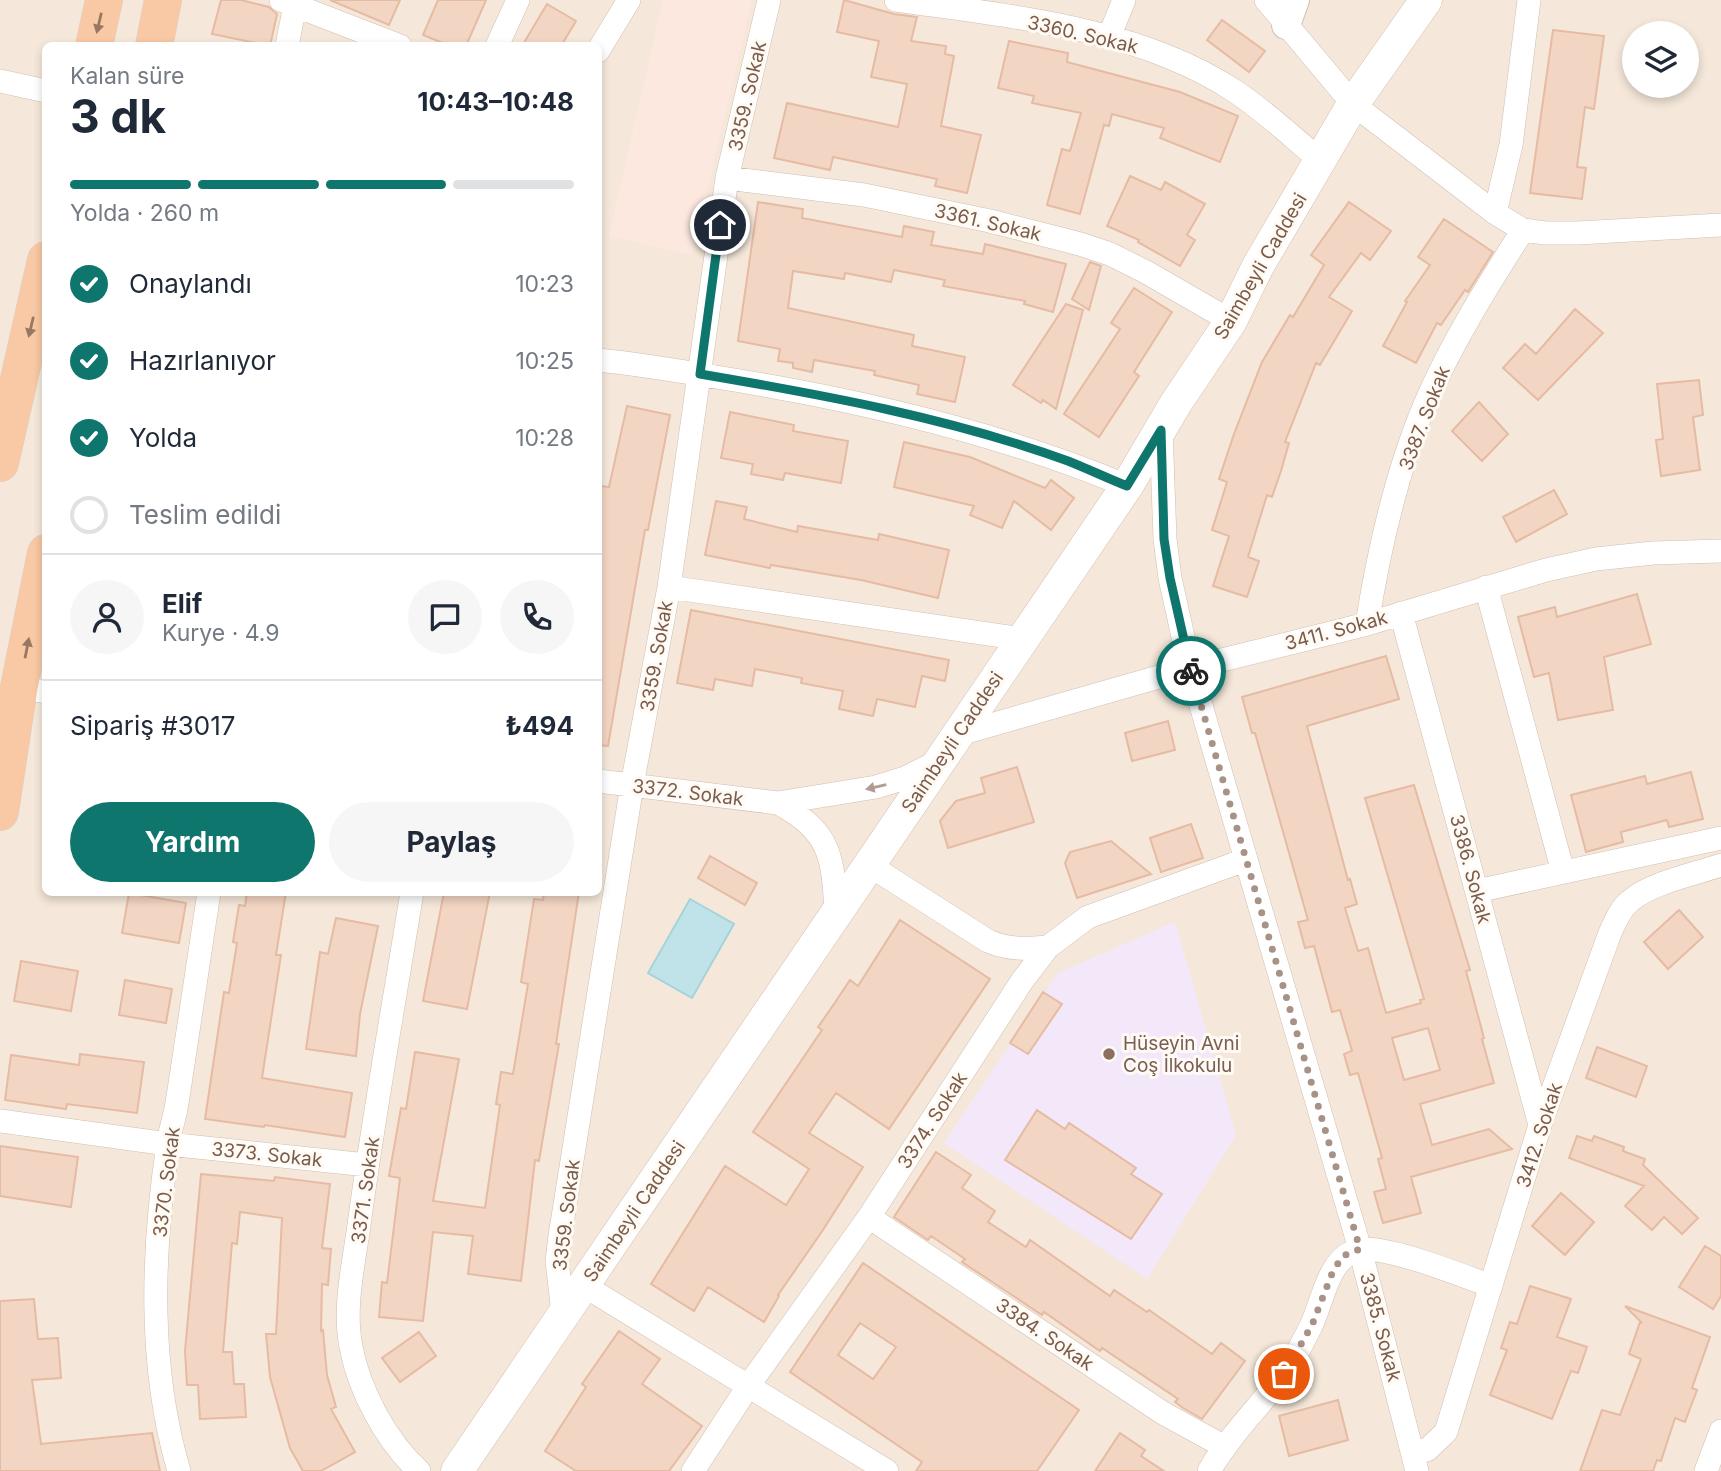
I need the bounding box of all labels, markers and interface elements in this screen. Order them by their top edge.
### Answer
street label: 3360. Sokak [1025,11,1141,58]
one-way arrow [93,12,104,34]
map controls [1622,21,1699,98]
button: layers [1622,21,1699,98]
street label: 3359. Sokak [724,38,771,153]
text: Kalan süre [70,62,184,90]
text: 10:43–10:48 [417,86,574,117]
text: 3 dk [70,88,166,144]
street label: Saimbeyli Caddesi [1209,189,1312,344]
pin [690,195,750,255]
text: Yolda · 260 m [70,199,219,227]
street label: 3361. Sokak [932,199,1044,246]
icon: home [701,206,739,244]
icon: check [70,265,108,303]
text: Onaylandı [129,268,252,299]
text: 10:23 [515,270,574,298]
one-way arrow [25,316,36,338]
icon: check [70,342,108,380]
text: Hazırlanıyor [129,345,276,376]
text: 10:25 [516,347,574,375]
street label: 3387. Sokak [1394,362,1455,473]
icon: check [70,419,108,457]
text: Yolda [129,422,197,453]
text: 10:28 [515,424,574,452]
text: Teslim edildi [129,499,281,530]
button: person [70,580,144,654]
button: chat [408,580,482,654]
button: phone [500,580,574,654]
text: Elif [162,588,202,619]
street label: 3359. Sokak [635,598,678,713]
street label: 3411. Sokak [1282,606,1390,655]
text: Kurye · 4.9 [162,619,280,647]
courier [1156,636,1226,706]
one-way arrow [22,637,33,659]
icon: bike [1172,652,1210,690]
street label: Saimbeyli Caddesi [897,667,1008,817]
text: Sipariş #3017 [70,710,236,741]
text: ₺494 [505,710,574,741]
street label: 3372. Sokak [631,774,745,811]
one-way arrow [865,781,887,792]
button: Yardım [70,802,315,882]
button: Paylaş [329,802,574,882]
street label: 3386. Sokak [1445,812,1496,927]
place label: Hüseyin Avni Coş İlkokulu [1123,1032,1239,1077]
marker: Hüseyin Avni Coş İlkokulu [1101,1046,1117,1062]
street label: 3374. Sokak [893,1067,973,1173]
street label: 3412. Sokak [1512,1079,1567,1190]
street label: 3370. Sokak [148,1125,185,1239]
street label: 3371. Sokak [347,1134,384,1245]
street label: Saimbeyli Caddesi [579,1136,690,1286]
street label: 3373. Sokak [210,1137,324,1172]
street label: 3359. Sokak [548,1157,585,1272]
street label: 3385. Sokak [1355,1270,1406,1385]
street label: 3384. Sokak [992,1293,1098,1376]
pin [1254,1344,1314,1404]
icon: bag [1265,1355,1303,1393]

